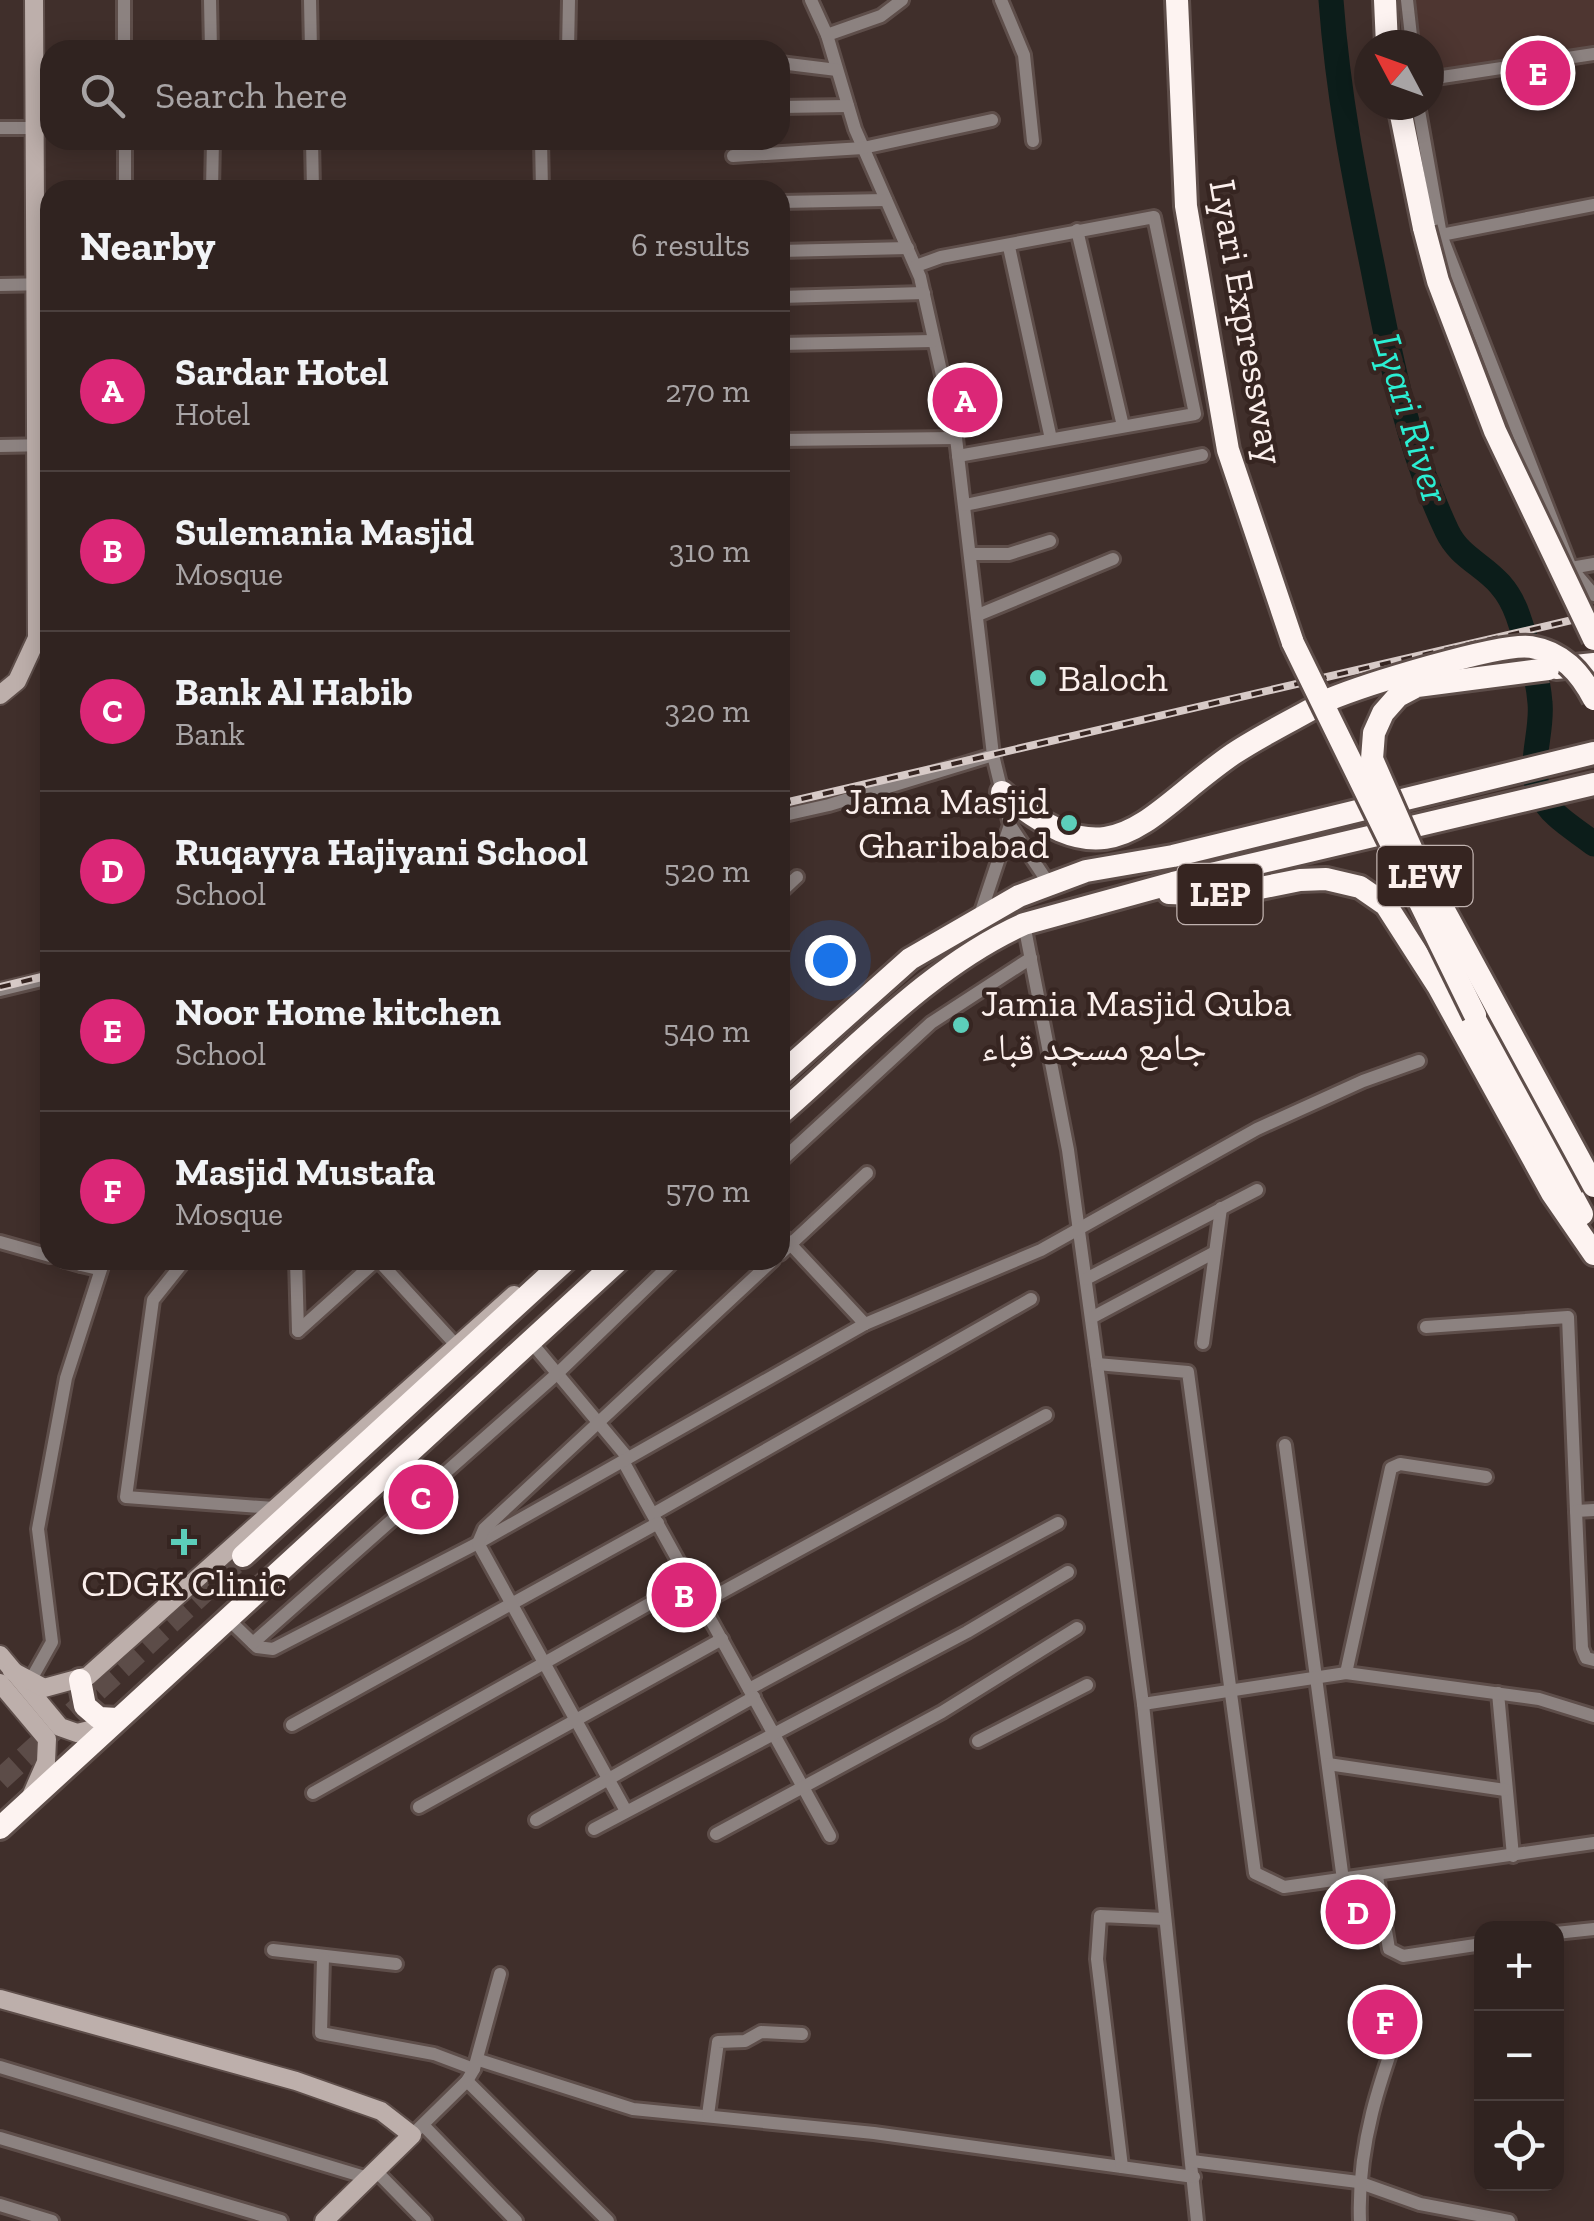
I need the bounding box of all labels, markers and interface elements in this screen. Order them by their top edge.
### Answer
north arrow [1354,30,1444,120]
pin: E [1506,36,1570,110]
search box [40,40,790,150]
icon: search [75,68,130,123]
text: Search here [155,72,347,118]
street label: Lyari Expressway [1199,176,1295,468]
text: Nearby [80,220,216,271]
text: 6 results [631,226,750,264]
water label: Lyari River [1363,327,1461,509]
text: Sardar Hotel [175,349,389,395]
pin: A [932,362,998,438]
text: A [102,372,123,410]
text: 270 m [665,372,750,410]
text: Hotel [175,395,250,433]
text: Sulemania Masjid [175,509,474,555]
text: B [103,532,122,570]
text: 310 m [669,532,750,570]
text: Mosque [175,555,283,593]
place label: Baloch [1058,655,1168,701]
marker: Baloch [1027,667,1049,689]
text: Bank Al Habib [175,669,413,715]
text: C [102,692,123,730]
text: 320 m [665,692,750,730]
text: Bank [175,715,245,753]
place label: Jama Masjid Gharibabad [845,778,1049,868]
marker: Jama Masjid Gharibabad [1058,812,1080,834]
text: Ruqayya Hajiyani School [175,829,588,875]
road number: LEW [1378,846,1472,906]
text: D [101,852,124,890]
text: 520 m [664,852,750,890]
road number: LEP [1178,864,1262,924]
text: School [175,875,266,913]
your location [805,935,856,986]
place label: Jamia Masjid Quba جامع مسجد قباء [981,980,1292,1071]
text: Noor Home kitchen [175,989,501,1035]
text: E [103,1012,122,1050]
text: 540 m [663,1012,750,1050]
marker: Jamia Masjid Quba جامع مسجد قباء [950,1014,972,1036]
text: School [175,1035,266,1073]
text: Masjid Mustafa [175,1149,436,1195]
text: F [103,1172,122,1210]
text: 570 m [665,1172,750,1210]
text: Mosque [175,1195,283,1233]
pin: C [388,1460,454,1534]
marker: CDGK Clinic [171,1529,197,1555]
pin: B [652,1558,716,1632]
place label: CDGK Clinic [81,1560,287,1606]
pin: D [1326,1874,1390,1950]
map controls [1474,1921,1564,2191]
button: + [1474,1921,1564,2011]
pin: F [1352,1984,1418,2060]
button: − [1474,2011,1564,2101]
button: locate [1474,2101,1564,2191]

